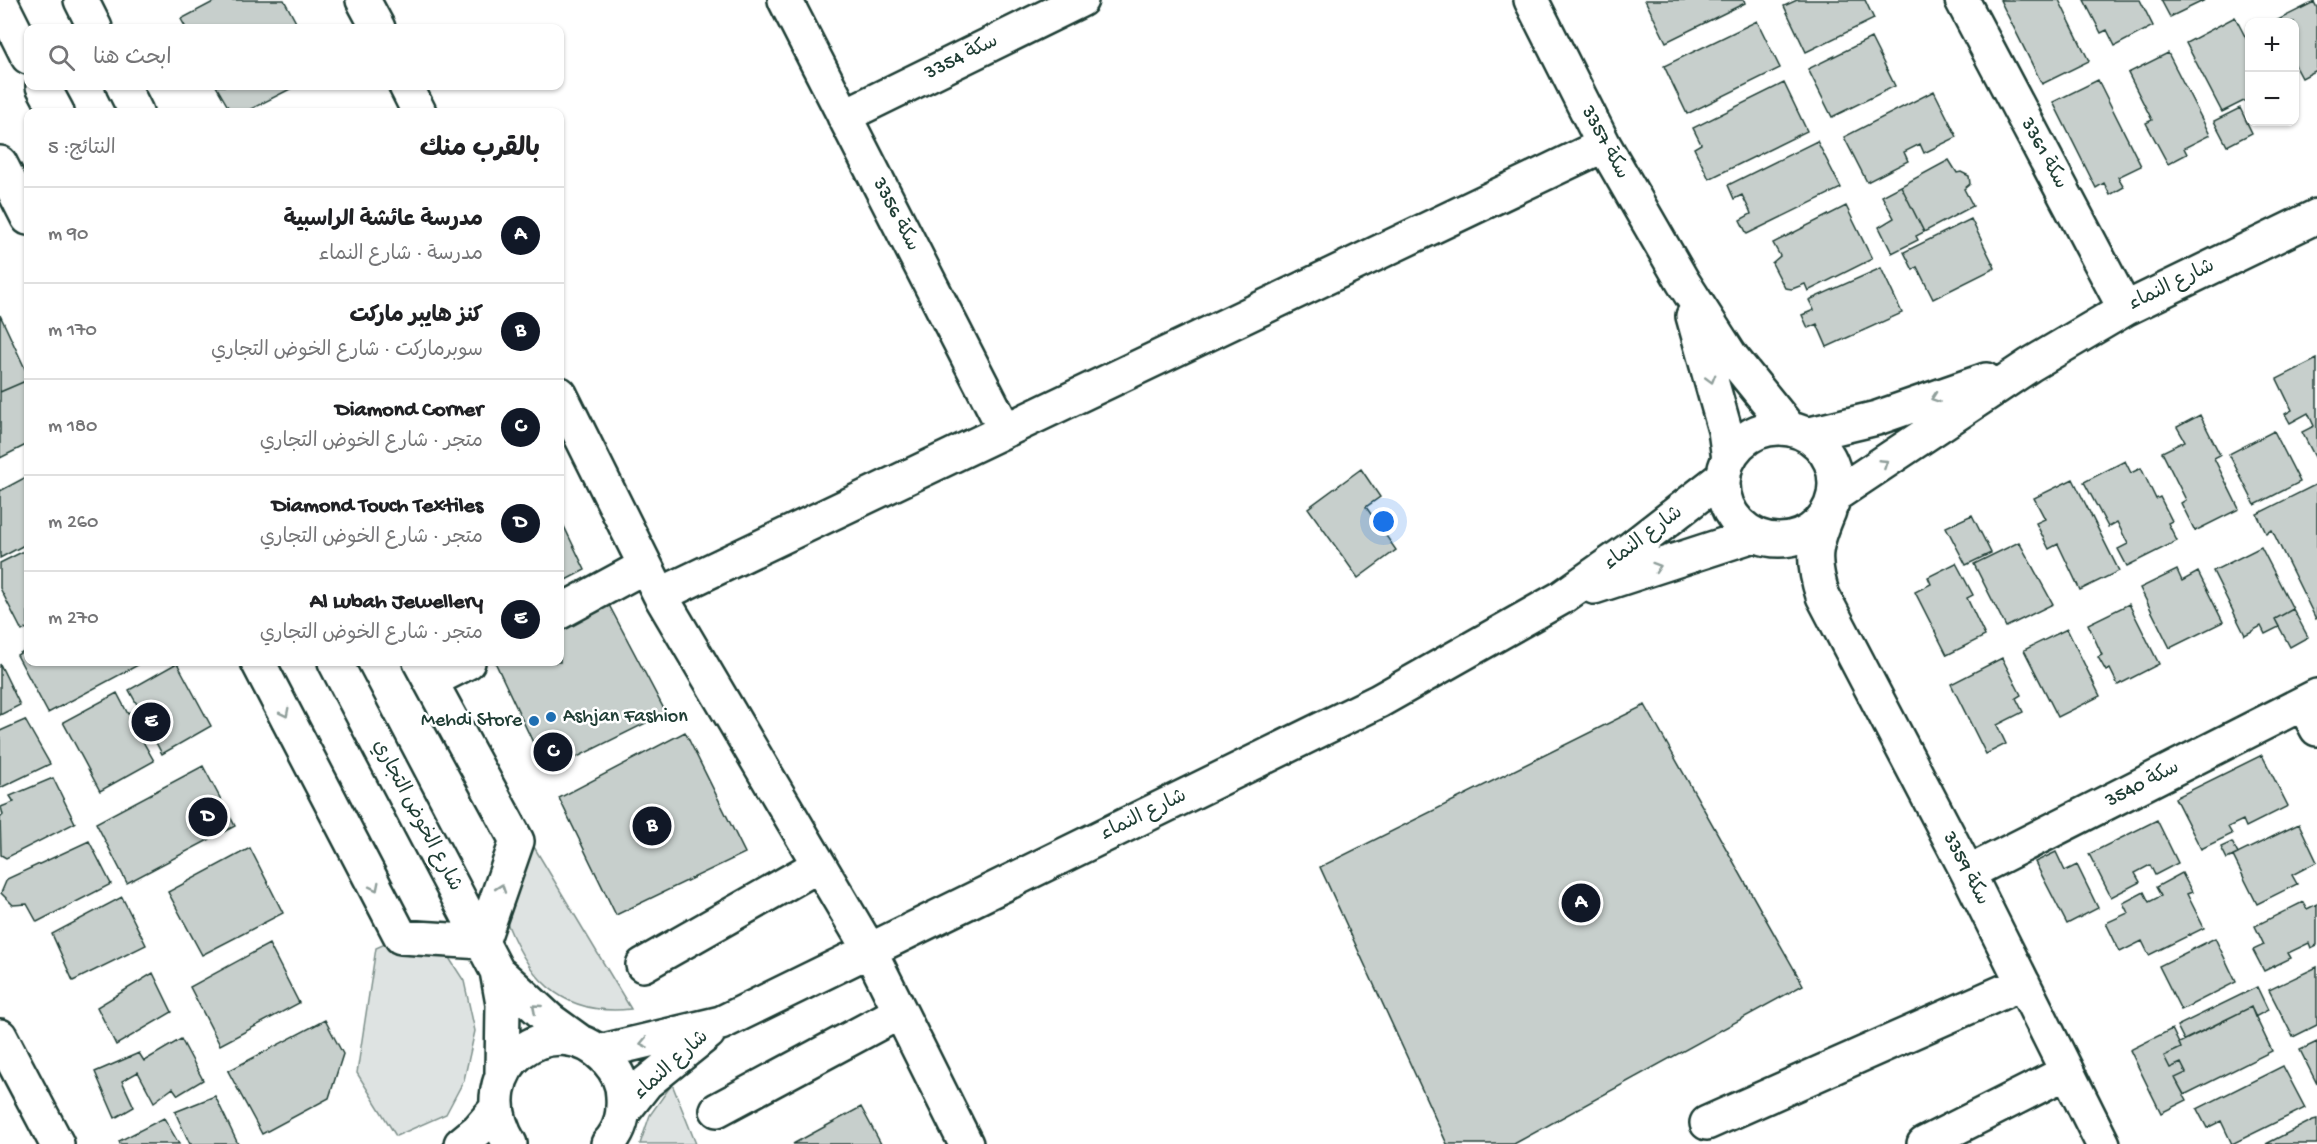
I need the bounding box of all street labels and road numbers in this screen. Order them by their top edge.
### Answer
street label: سكة 3354 [920,29,1002,86]
street label: سكة 3357 [1575,101,1634,184]
street label: سكة 3361 [2014,113,2072,193]
street label: سكة 3356 [866,173,924,256]
street label: شارع النماء [2125,254,2219,317]
street label: شارع النماء [1599,501,1688,576]
street label: شارع الخوض التجاري [366,736,467,896]
street label: سكة 3540 [2101,756,2184,814]
street label: شارع النماء [1097,784,1191,847]
street label: سكة 3359 [1936,827,1994,910]
street label: شارع النماء [629,1026,714,1106]

